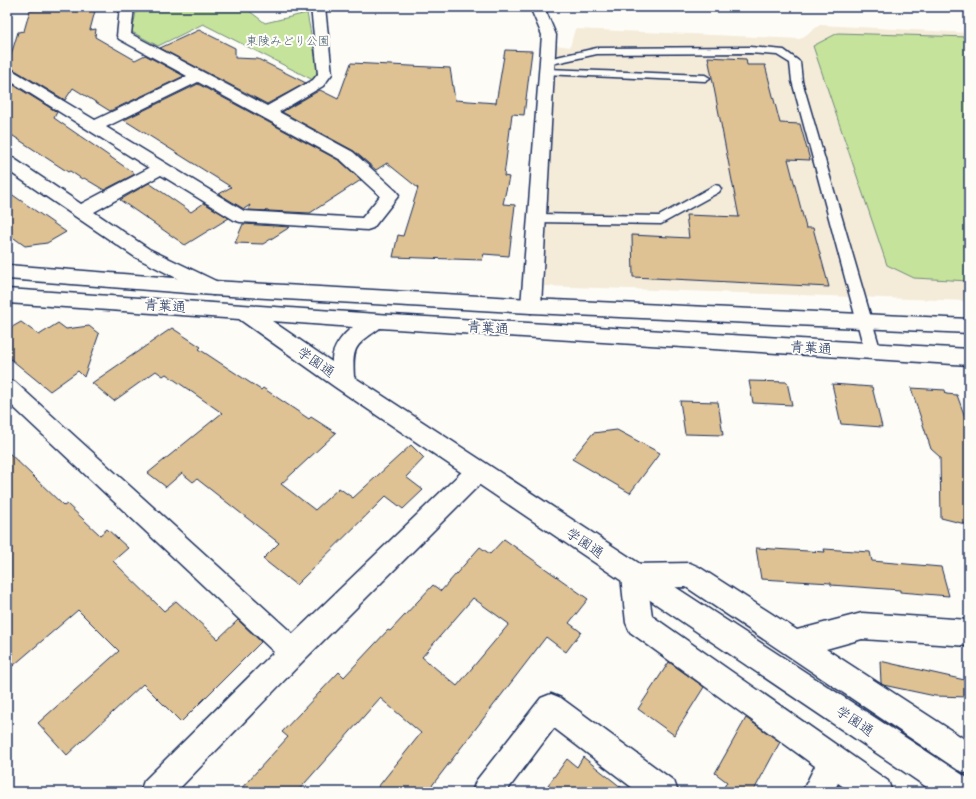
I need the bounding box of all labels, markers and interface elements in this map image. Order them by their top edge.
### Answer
park label: 東陵みどり公園 [246,34,330,49]
street label: 青葉通 [143,296,187,316]
street label: 青葉通 [466,318,510,338]
street label: 青葉通 [789,338,833,358]
street label: 学園通 [294,343,338,381]
street label: 学園通 [563,524,607,562]
street label: 学園通 [833,702,877,740]

